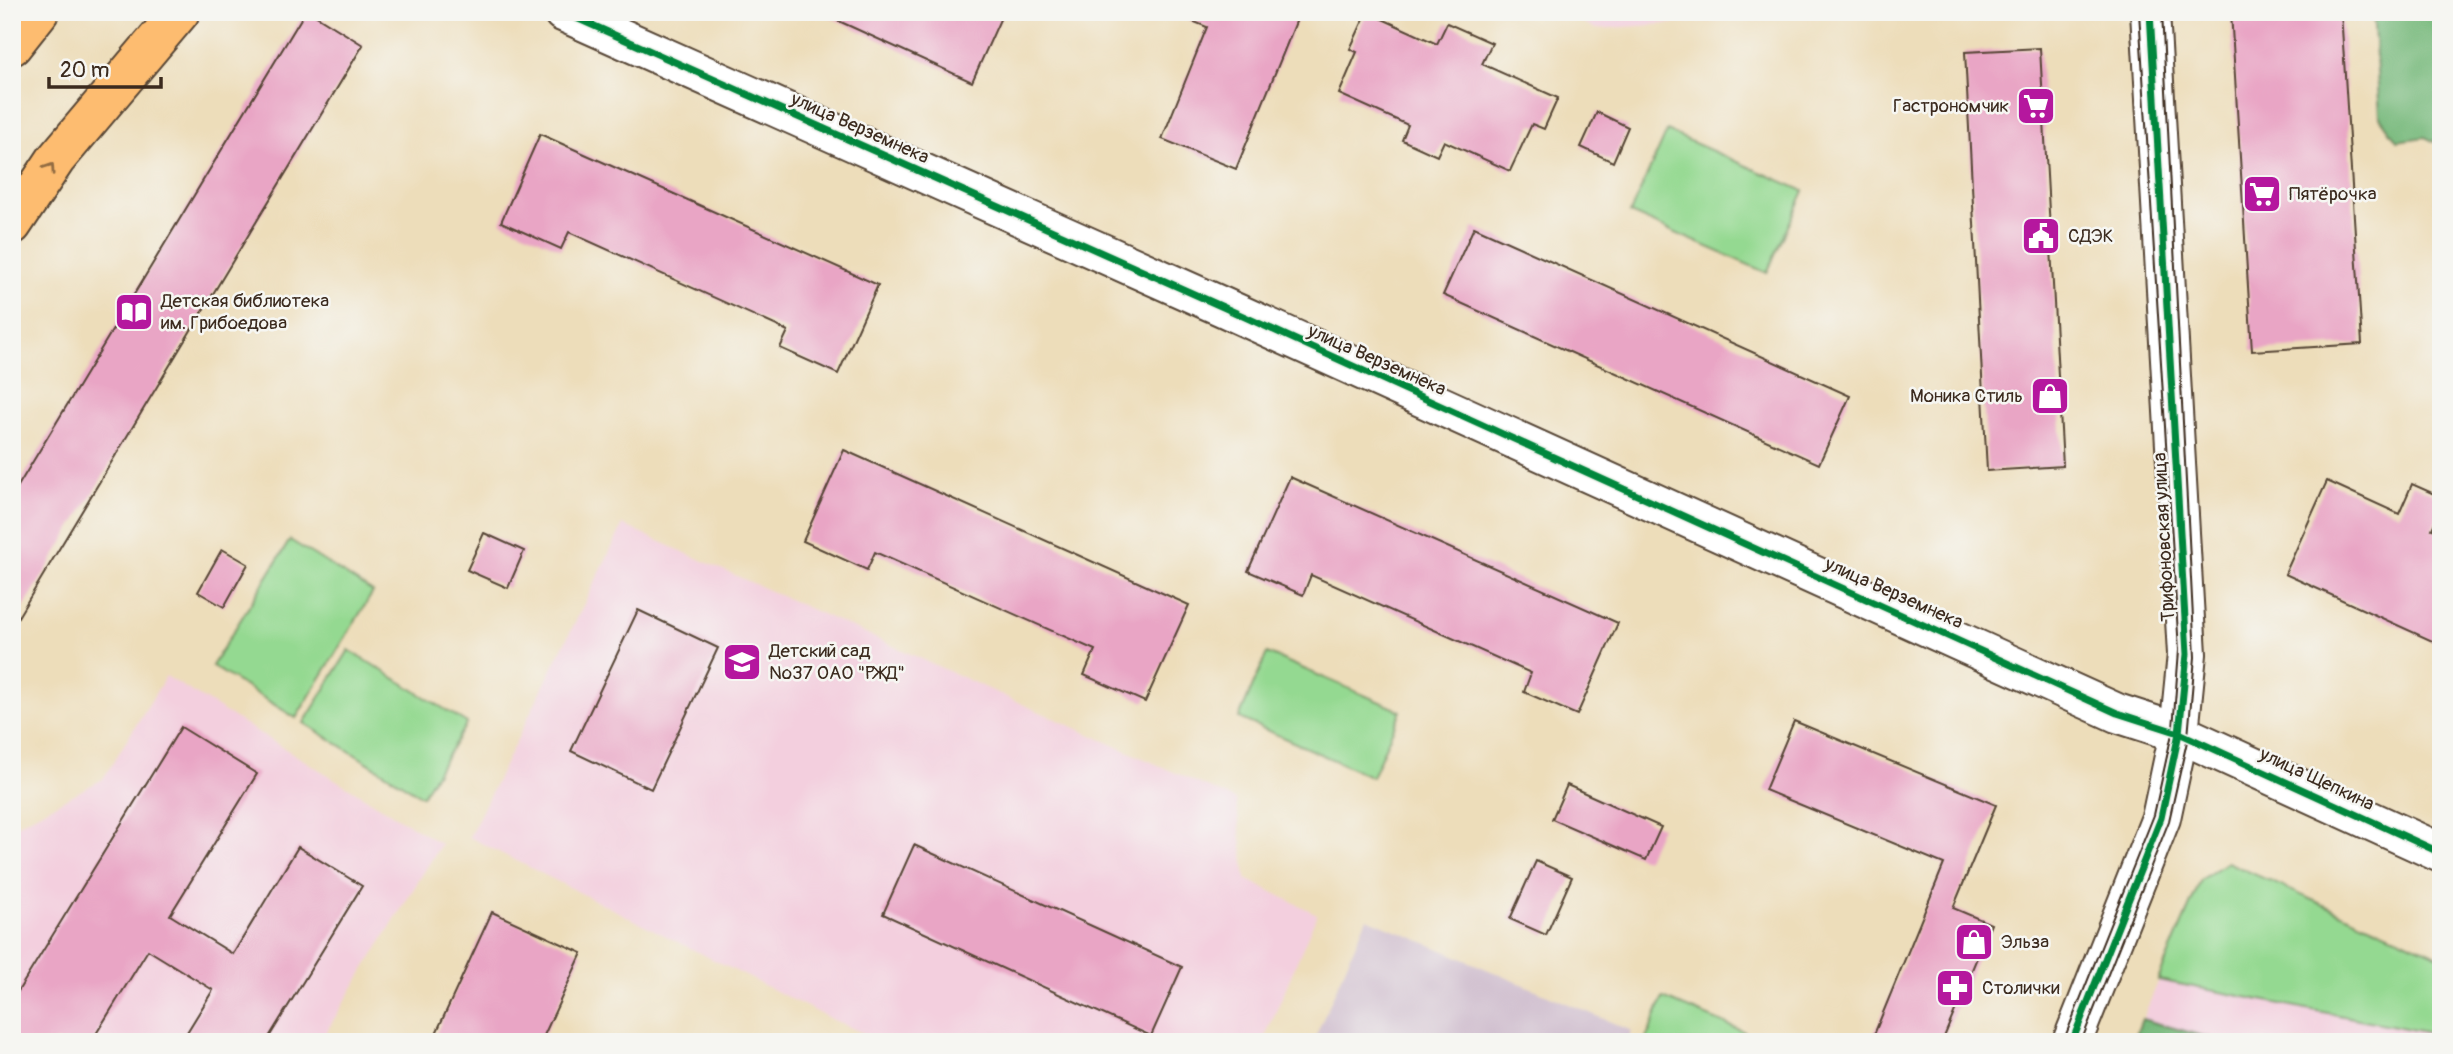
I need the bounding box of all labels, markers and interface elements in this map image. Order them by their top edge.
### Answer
scale bar [49,46,161,90]
text: 20 m [60,57,109,84]
supermarket icon: Гастрономчик [2015,85,2057,127]
street label: улица Верземнека [786,86,933,169]
place label: Гастрономчик [1893,94,2009,118]
one-way arrow [42,163,54,176]
supermarket icon: Пятёрочка [2241,173,2283,215]
place label: Пятёрочка [2289,182,2377,206]
public building icon: СДЭК [2020,215,2062,257]
place label: СДЭК [2068,224,2113,248]
place label: Детская библиотека им. Грибоедова [160,289,329,335]
library icon: Детская библиотека им. Грибоедова [113,291,155,333]
street label: улица Верземнека [1303,318,1450,401]
shop icon: Моника Стиль [2029,375,2071,417]
place label: Моника Стиль [1910,384,2023,408]
street label: Трифоновская улица [2148,452,2180,622]
street label: улица Верземнека [1820,551,1967,634]
place label: Детский сад №37 ОАО "РЖД" [768,639,905,685]
school or university icon: Детский сад №37 ОАО "РЖД" [721,641,763,683]
street label: улица Щепкина [2255,742,2378,816]
shop icon: Эльза [1953,921,1995,963]
place label: Эльза [2001,930,2049,954]
pharmacy icon: Столички [1934,967,1976,1009]
place label: Столички [1982,976,2060,1000]

